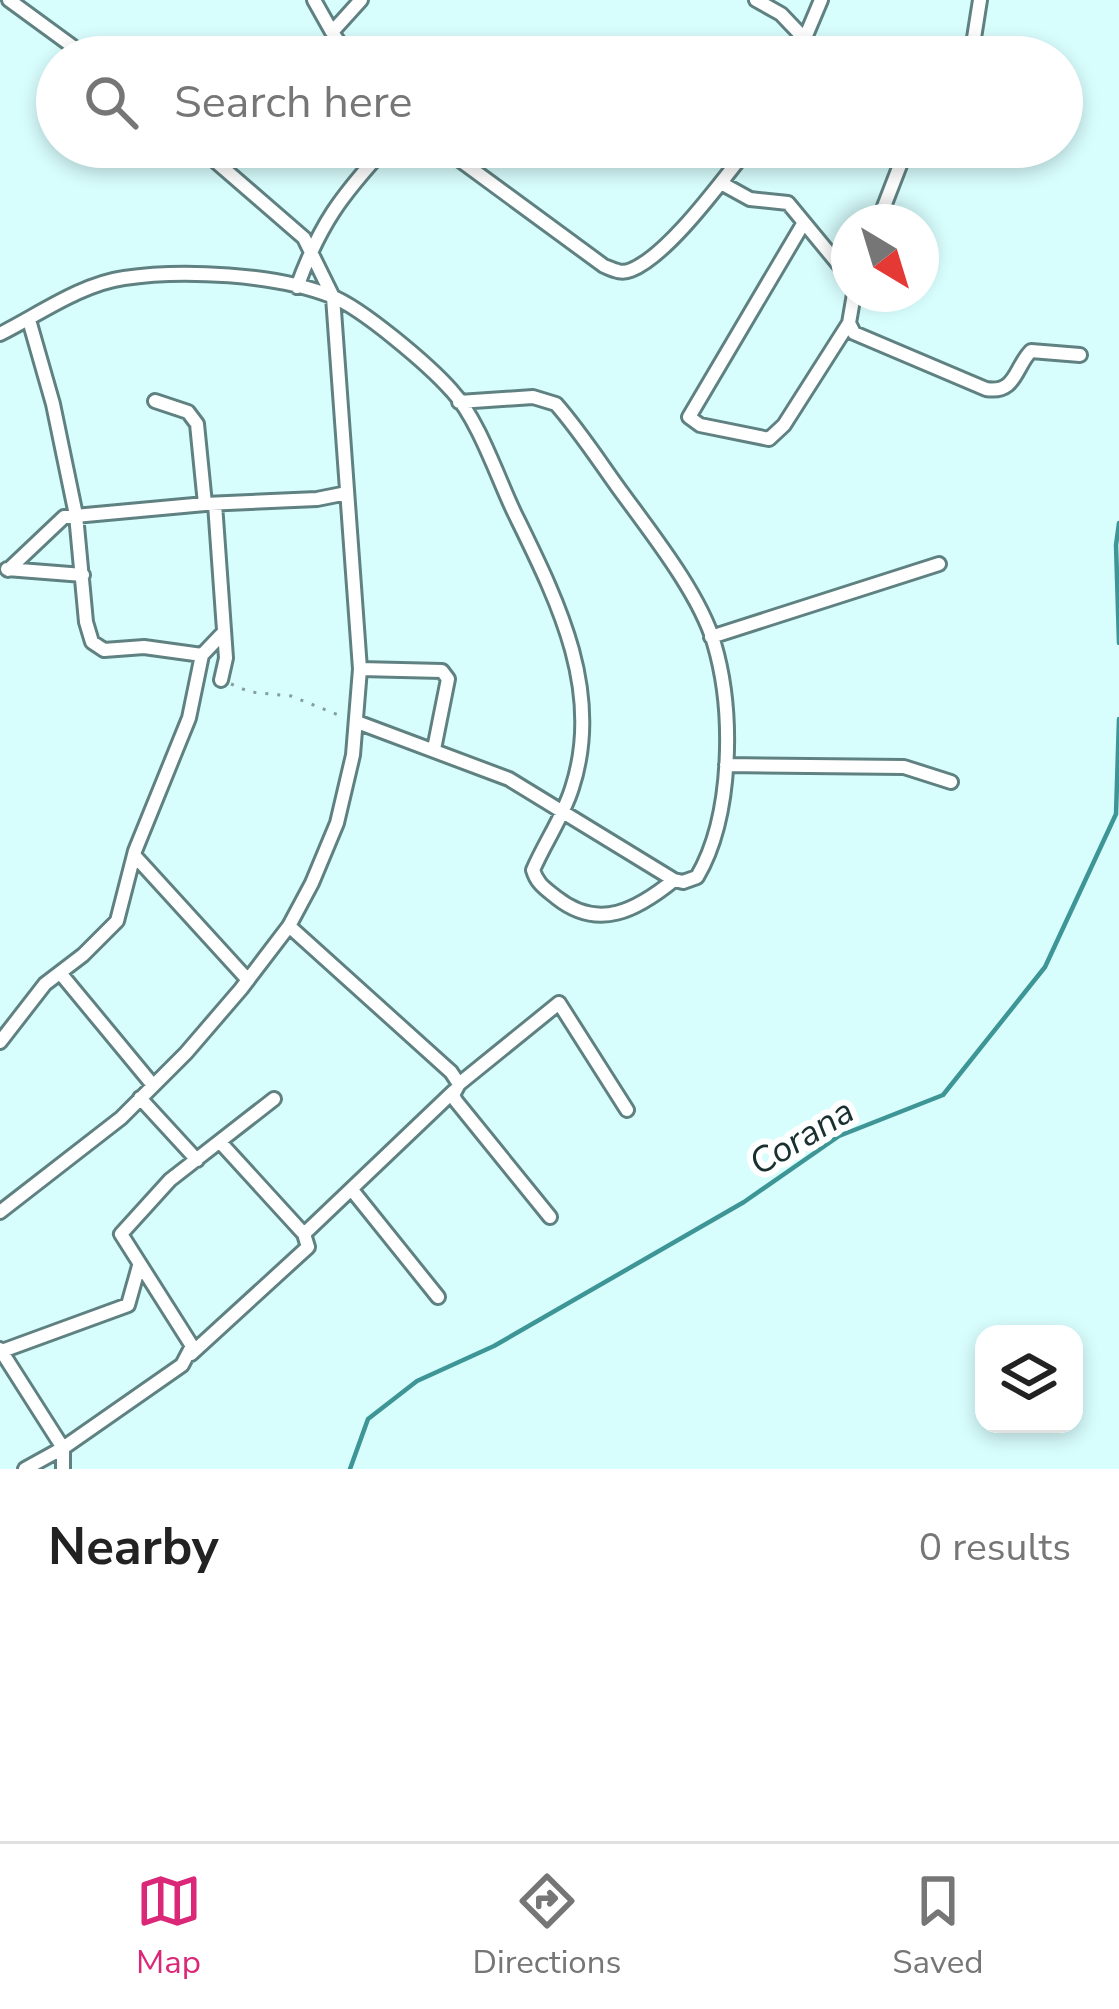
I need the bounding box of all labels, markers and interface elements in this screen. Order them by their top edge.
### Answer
search box [36,36,1083,168]
icon: search [78,69,144,135]
text: Search here [174,72,413,133]
north arrow [831,204,939,312]
water label: Corana [740,1087,863,1188]
map controls [975,1325,1083,1433]
button: layers [975,1325,1083,1433]
text: Nearby [48,1512,219,1582]
text: 0 results [919,1521,1071,1574]
tab: Map [136,1868,202,1985]
tab: Directions [473,1868,621,1985]
tab: Saved [892,1868,983,1985]

